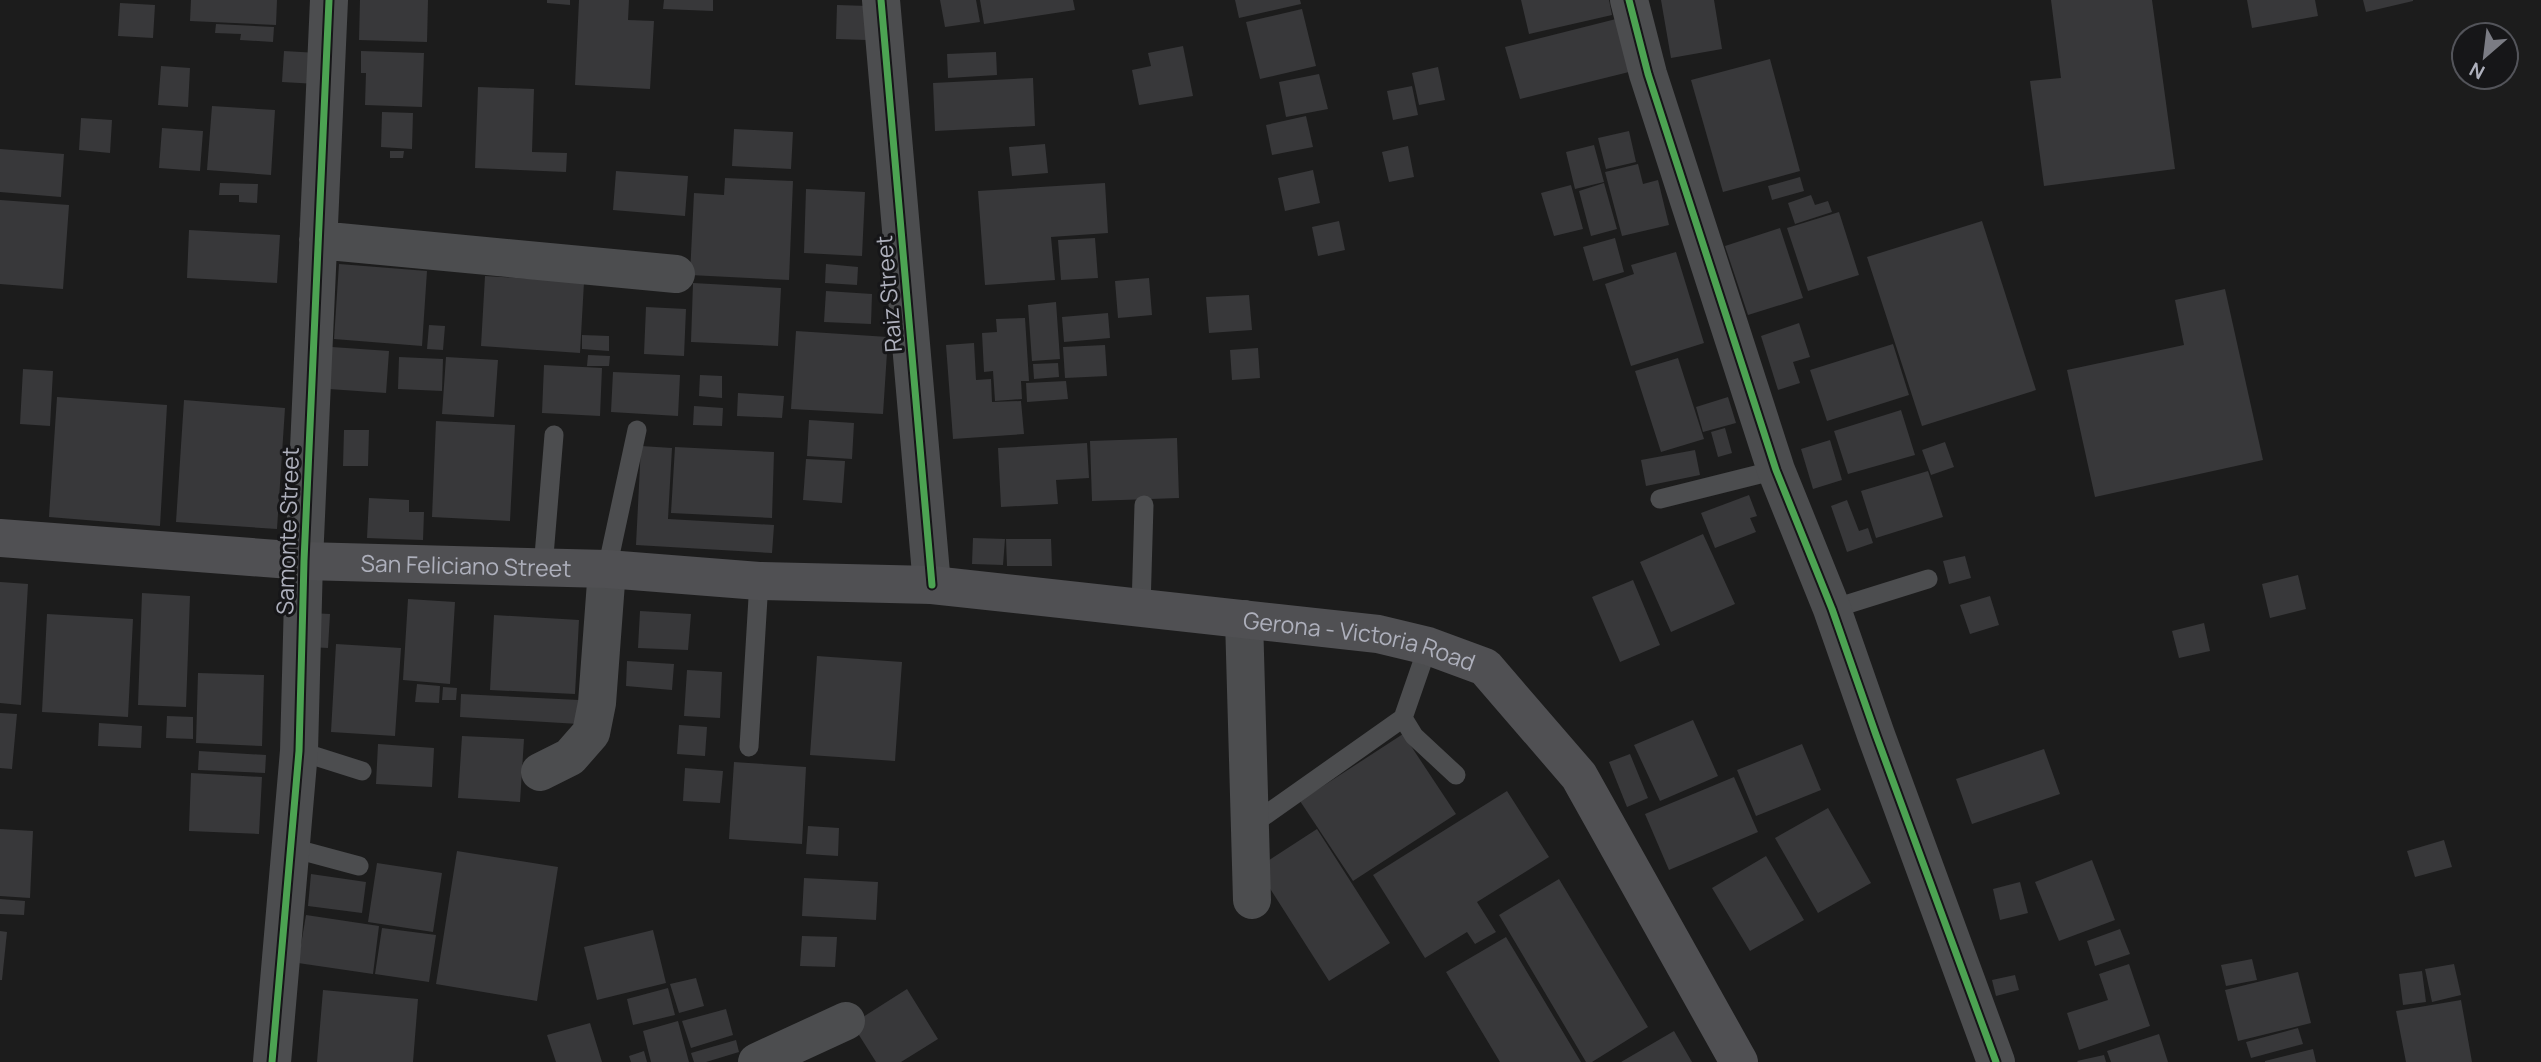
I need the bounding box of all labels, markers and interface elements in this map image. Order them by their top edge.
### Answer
north arrow [2450,21,2520,91]
text: N [2465,56,2489,86]
street label: Raiz Street [867,234,909,354]
street label: Samonte Street [268,446,306,616]
street label: San Feliciano Street [360,547,572,584]
street label: Gerona - Victoria Road [1242,603,1480,678]

